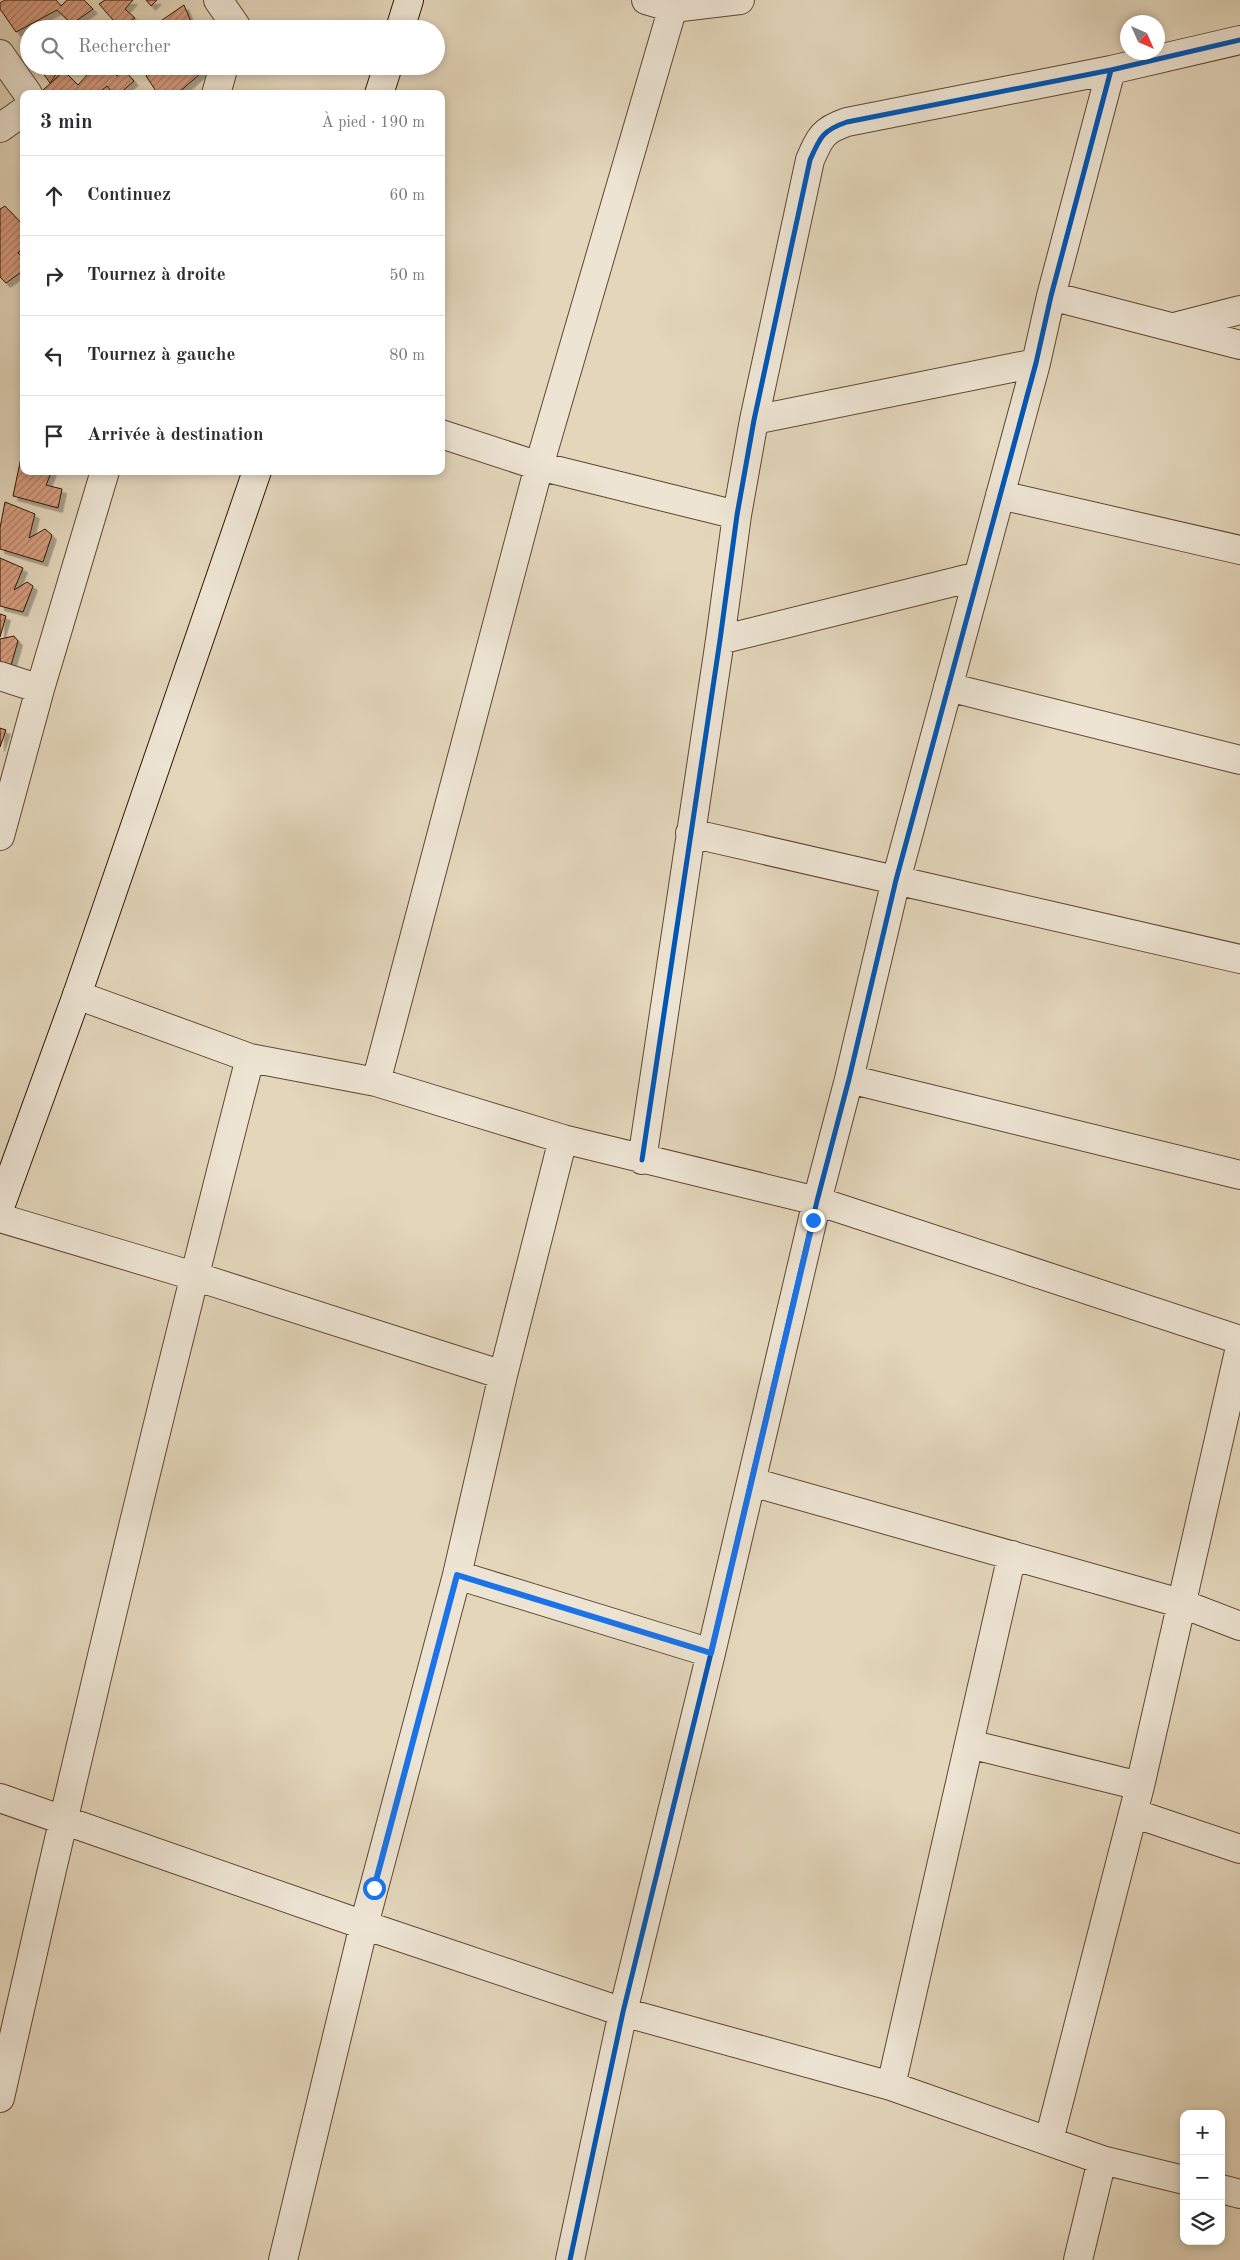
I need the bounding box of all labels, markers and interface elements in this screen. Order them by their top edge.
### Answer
north arrow [1120,15,1165,60]
search box [20,20,445,75]
icon: search [38,34,66,62]
text: Rechercher [78,38,171,57]
text: 3 min [40,112,93,133]
text: À pied · 190 m [322,115,425,131]
icon: ahead [40,182,68,210]
text: Continuez [87,186,171,205]
text: 60 m [389,188,425,204]
icon: right [40,262,68,290]
text: Tournez à droite [87,266,226,285]
text: 50 m [389,268,425,284]
icon: left [40,342,68,370]
text: Tournez à gauche [87,346,235,365]
text: 80 m [389,348,425,364]
icon: arrive [40,422,68,450]
text: Arrivée à destination [87,426,263,445]
route end [802,1209,825,1232]
route start [363,1877,386,1900]
map controls [1180,2110,1225,2245]
button: + [1180,2110,1225,2155]
button: − [1180,2155,1225,2200]
button: layers [1180,2200,1225,2245]

